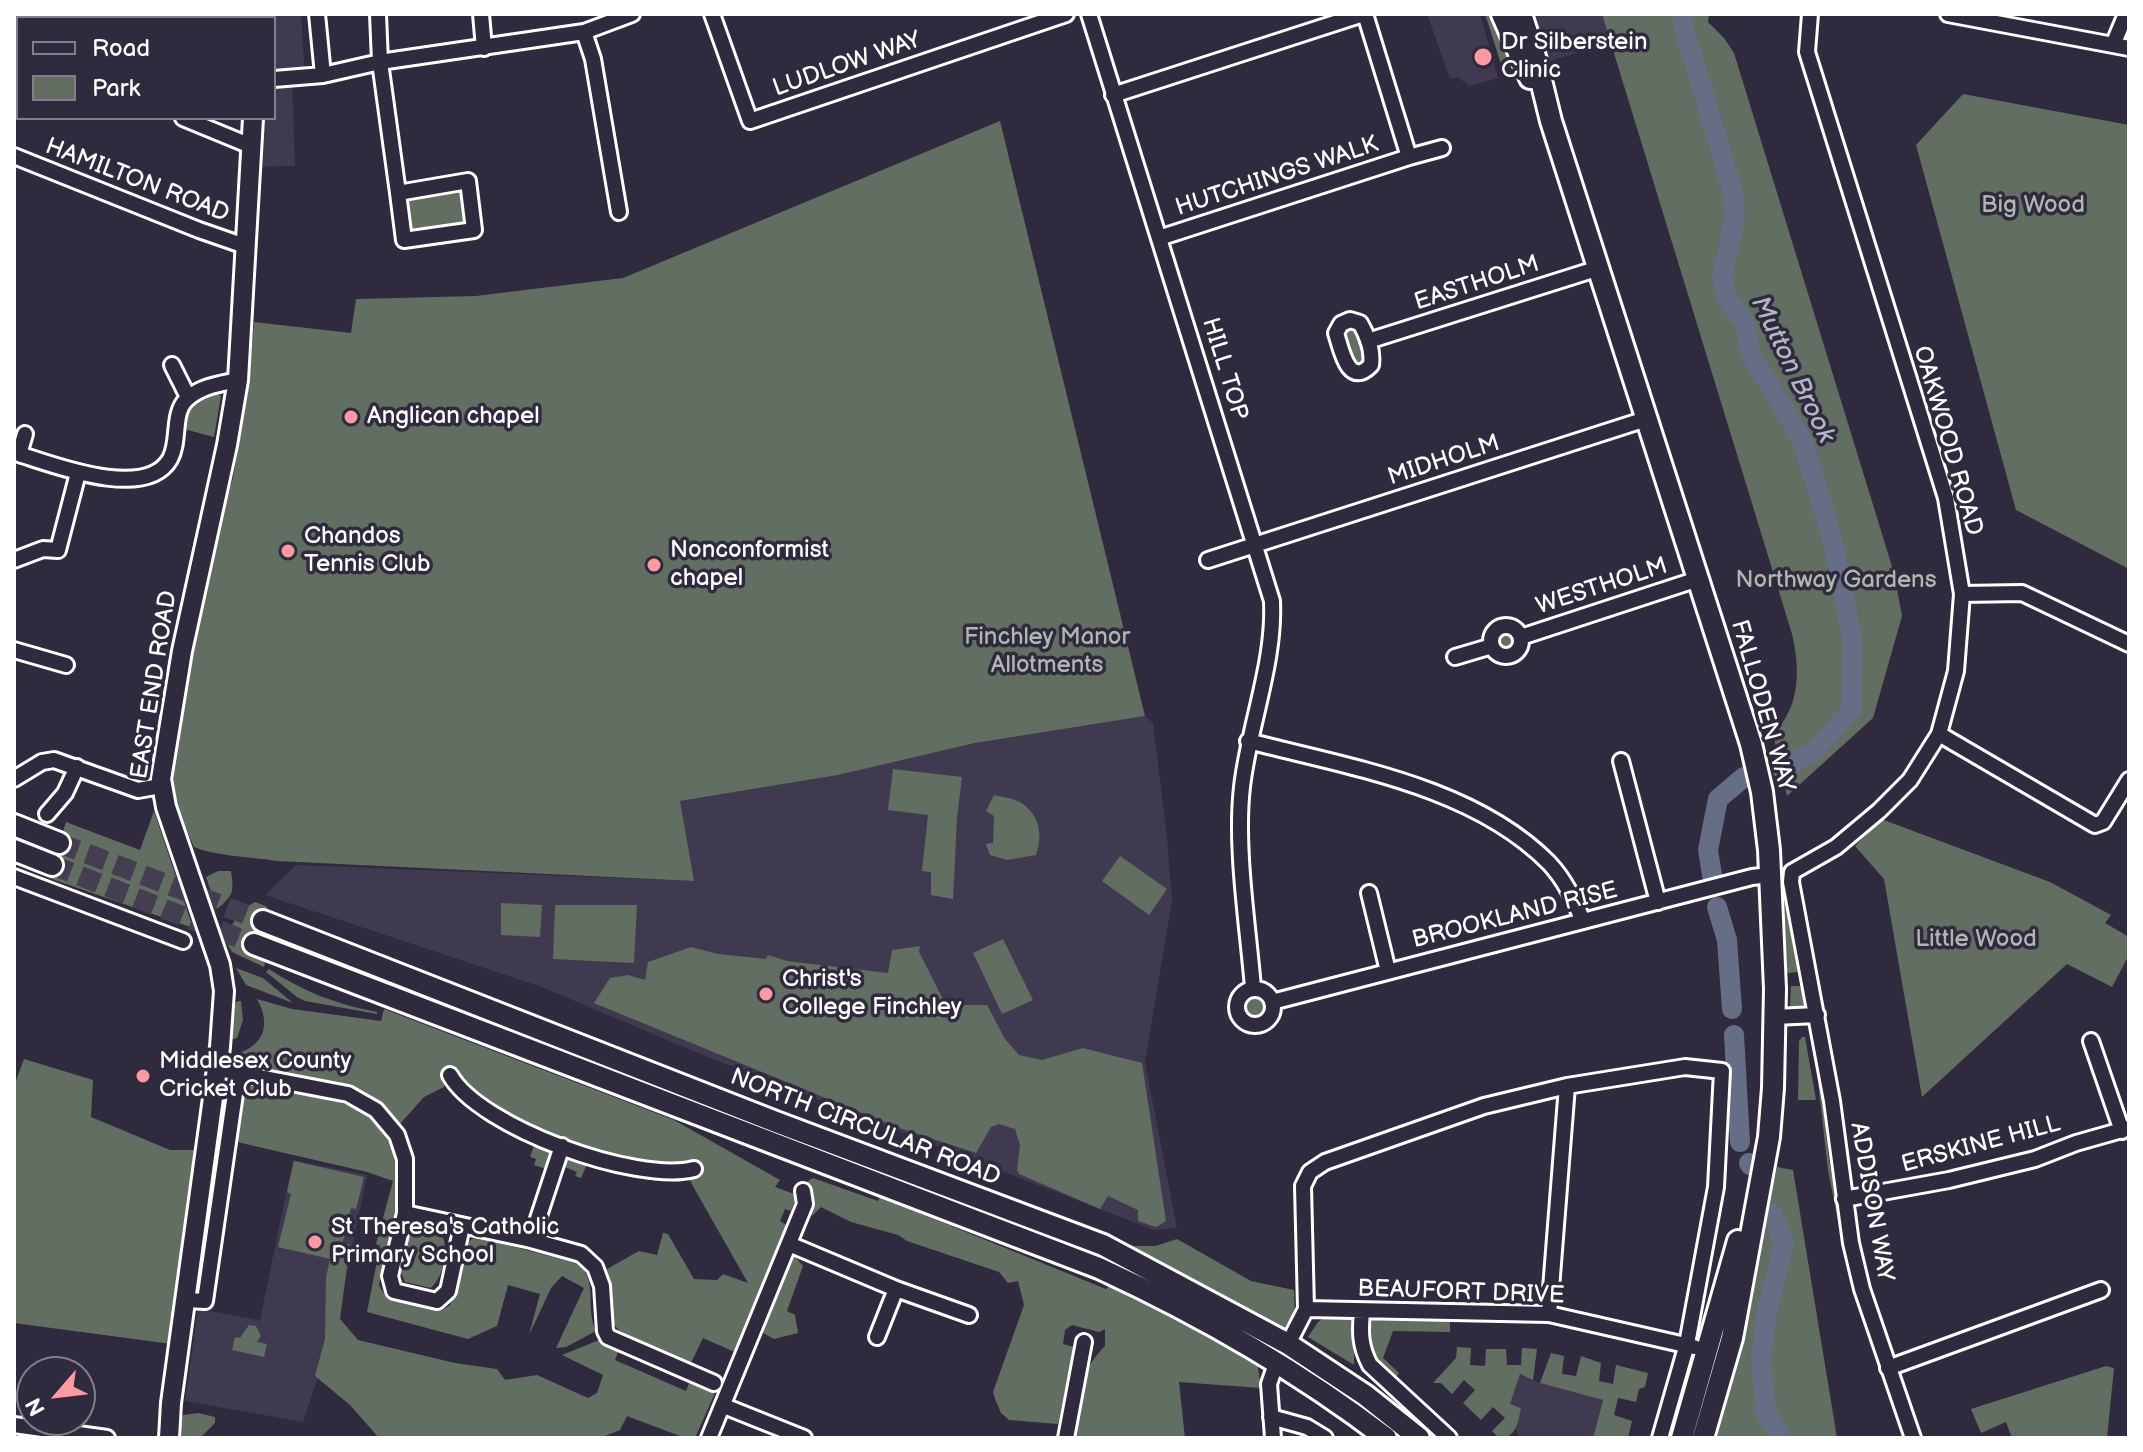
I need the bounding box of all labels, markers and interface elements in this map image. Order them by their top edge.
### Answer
legend [16,16,276,120]
street label: LUDLOW WAY [769,26,925,104]
place label: Dr Silberstein Clinic [1501,29,1647,85]
text: Road [92,34,150,63]
marker: Dr Silberstein Clinic [1472,46,1494,68]
text: Park [92,74,140,103]
street label: HUTCHINGS WALK [1172,131,1382,223]
street label: HAMILTON ROAD [41,133,233,229]
park label: Big Wood [1981,192,2085,220]
street label: EASTHOLM [1411,250,1543,318]
water label: Mutton Brook [1743,292,1841,448]
street label: HILL TOP [1195,314,1253,424]
street label: OAKWOOD ROAD [1906,343,1988,539]
place label: Anglican chapel [367,403,540,431]
marker: Anglican chapel [342,408,360,426]
street label: MIDHOLM [1384,429,1504,493]
place label: Chandos Tennis Club [304,523,430,579]
place label: Nonconformist chapel [670,537,829,593]
marker: Chandos Tennis Club [279,542,297,560]
street label: WESTHOLM [1533,552,1671,622]
marker: Nonconformist chapel [645,556,663,574]
park label: Northway Gardens [1735,567,1937,595]
street label: EAST END ROAD [126,589,184,781]
street label: FALLODEN WAY [1724,617,1800,795]
park label: Finchley Manor Allotments [964,624,1130,680]
street label: BROOKLAND RISE [1409,877,1621,955]
park label: Little Wood [1915,926,2037,954]
place label: Christ's College Finchley [782,966,962,1022]
marker: Christ's College Finchley [757,985,775,1003]
place label: Middlesex County Cricket Club [159,1048,351,1104]
street label: NORTH CIRCULAR ROAD [726,1063,1004,1193]
marker: Middlesex County Cricket Club [134,1067,152,1085]
street label: ERSKINE HILL [1898,1110,2064,1180]
street label: ADDISON WAY [1843,1120,1899,1284]
place label: St Theresa's Catholic Primary School [331,1214,559,1270]
marker: St Theresa's Catholic Primary School [306,1233,324,1251]
street label: BEAUFORT DRIVE [1357,1275,1565,1311]
north arrow [16,1356,96,1436]
text: N [20,1393,52,1420]

